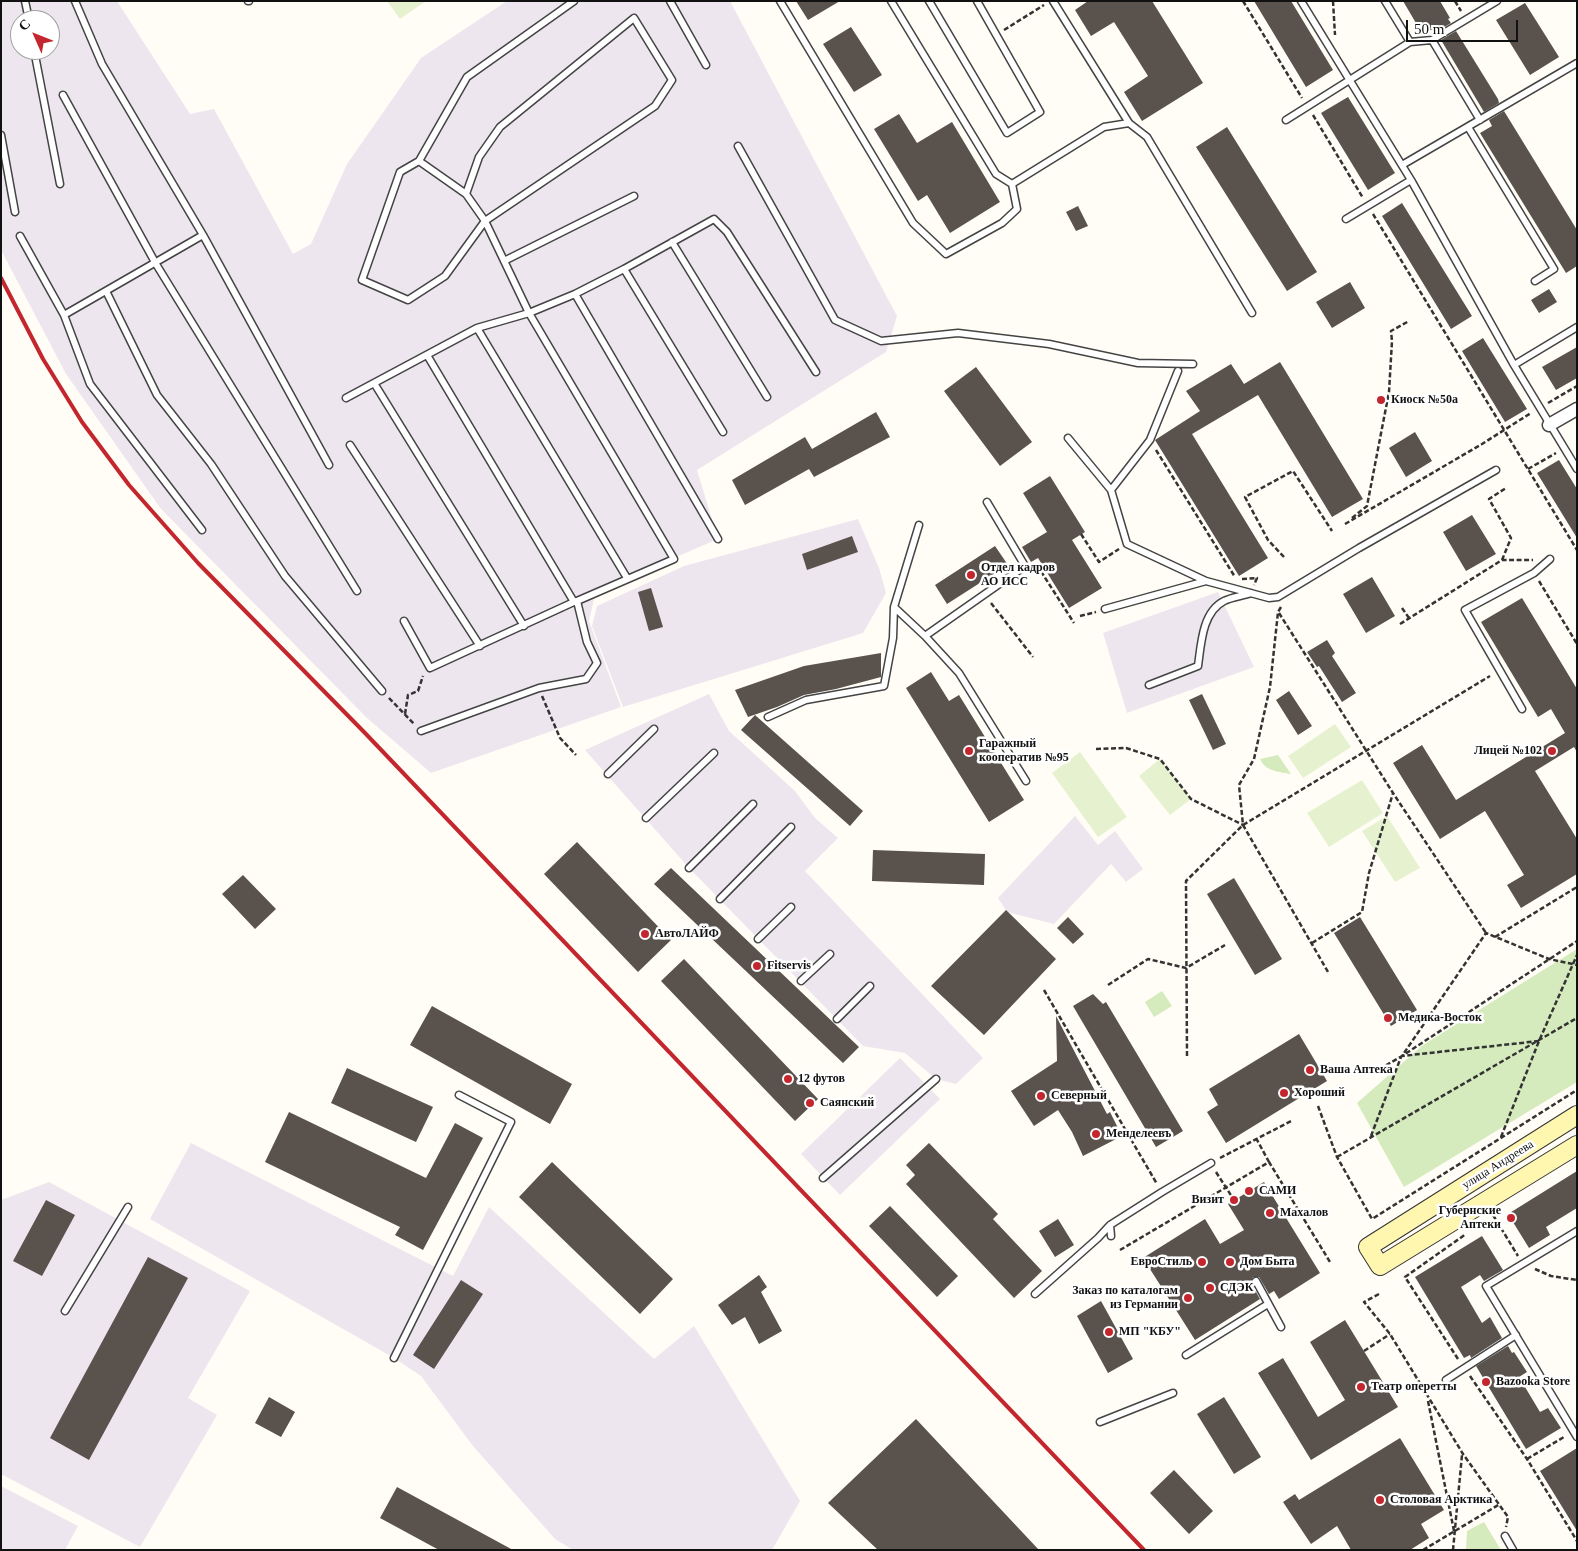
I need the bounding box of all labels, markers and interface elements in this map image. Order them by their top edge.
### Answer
north arrow [10,10,60,60]
scale bar [1408,10,1520,42]
text: С [16,16,33,34]
text: 50 m [1414,21,1444,37]
place label: Киоск №50а [1391,393,1458,407]
marker: Киоск №50а [1375,394,1387,406]
place label: Отдел кадров АО ИСС [981,561,1055,589]
marker: Отдел кадров АО ИСС [965,569,977,581]
place label: Гаражный кооператив №95 [979,737,1069,765]
place label: Лицей №102 [1474,744,1542,758]
marker: Гаражный кооператив №95 [963,745,975,757]
marker: Лицей №102 [1546,745,1558,757]
place label: АвтоЛАЙФ [655,927,719,941]
marker: АвтоЛАЙФ [639,928,651,940]
place label: Fitservis [767,959,811,973]
marker: Fitservis [751,960,763,972]
place label: Медика-Восток [1398,1011,1482,1025]
marker: Медика-Восток [1382,1012,1394,1024]
place label: Ваша Аптека [1320,1063,1393,1077]
marker: Ваша Аптека [1304,1064,1316,1076]
place label: 12 футов [798,1072,845,1086]
marker: 12 футов [782,1073,794,1085]
place label: Хороший [1294,1086,1345,1100]
marker: Хороший [1278,1087,1290,1099]
place label: Северный [1051,1089,1107,1103]
marker: Северный [1035,1090,1047,1102]
place label: Саянский [820,1096,874,1110]
marker: Саянский [804,1097,816,1109]
place label: Менделеевъ [1106,1127,1171,1141]
marker: Менделеевъ [1090,1128,1102,1140]
street label: улица Андреева [1460,1137,1536,1193]
place label: САМИ [1259,1184,1296,1198]
marker: САМИ [1243,1185,1255,1197]
place label: Визит [1191,1193,1224,1207]
marker: Визит [1228,1194,1240,1206]
place label: Губернские Аптеки [1439,1204,1501,1232]
place label: Махалов [1280,1206,1328,1220]
marker: Махалов [1264,1207,1276,1219]
marker: Губернские Аптеки [1505,1212,1517,1224]
place label: ЕвроСтиль [1130,1255,1192,1269]
place label: Дом Быта [1240,1255,1295,1269]
marker: ЕвроСтиль [1196,1256,1208,1268]
marker: Дом Быта [1224,1256,1236,1268]
place label: СДЭК [1220,1281,1253,1295]
marker: СДЭК [1204,1282,1216,1294]
place label: Заказ по каталогам из Германии [1072,1284,1178,1312]
marker: Заказ по каталогам из Германии [1182,1292,1194,1304]
place label: МП "КБУ" [1119,1325,1181,1339]
marker: МП "КБУ" [1103,1326,1115,1338]
place label: Bazooka Store [1496,1375,1570,1389]
marker: Bazooka Store [1480,1376,1492,1388]
place label: Театр оперетты [1371,1380,1457,1394]
marker: Театр оперетты [1355,1381,1367,1393]
place label: Столовая Арктика [1390,1493,1492,1507]
marker: Столовая Арктика [1374,1494,1386,1506]

